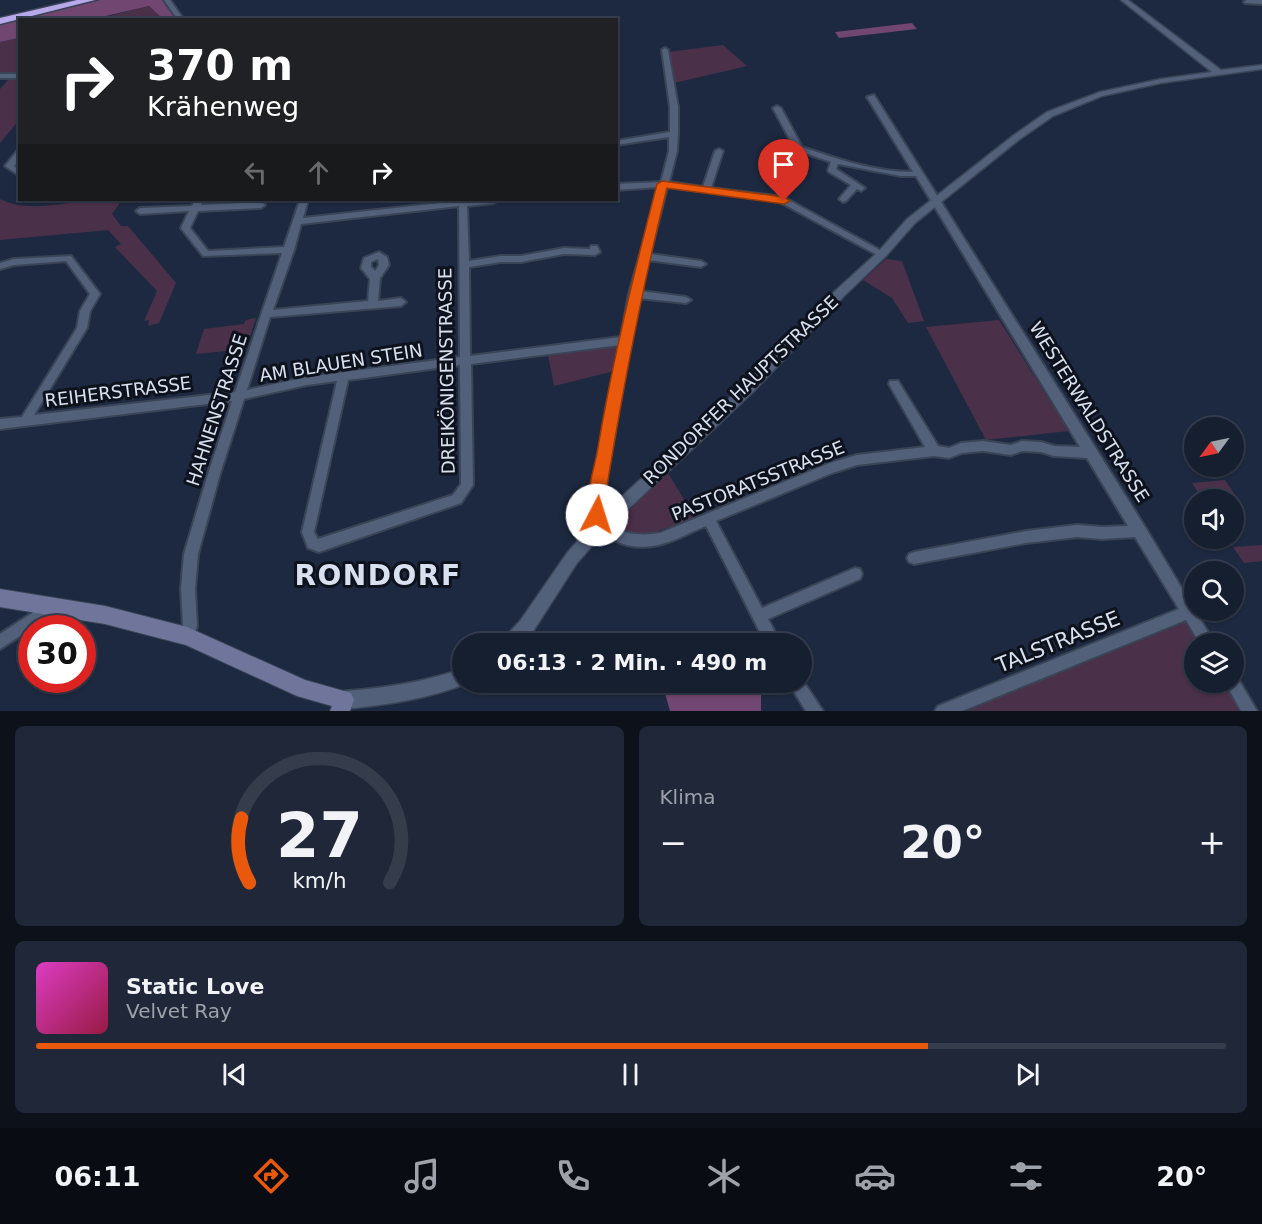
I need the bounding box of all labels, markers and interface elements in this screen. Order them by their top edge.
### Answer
text: 370 m [147,41,293,90]
icon: right [48,42,126,120]
text: Krähenweg [147,91,299,122]
pin [758,139,809,201]
icon: arrive [767,148,800,181]
icon: left [239,156,272,189]
icon: ahead [302,156,335,189]
icon: right [365,156,398,189]
street label: DREIKÖNIGENSTRASSE [434,268,459,474]
street label: RONDORFER HAUPTSTRASSE [639,291,842,488]
street label: WESTERWALDSTRASSE [1025,318,1154,506]
street label: HAHNENSTRASSE [182,331,251,488]
street label: AM BLAUEN STEIN [258,339,424,386]
street label: REIHERSTRASSE [44,372,192,411]
north arrow [1184,417,1244,477]
map controls [1184,417,1244,693]
street label: PASTORATSSTRASSE [668,436,847,525]
position arrow [565,483,629,547]
button: sound [1184,489,1244,549]
district label: RONDORF [294,559,462,592]
button: search [1184,561,1244,621]
street label: TALSTRASSE [992,606,1123,678]
speed limit sign: 30 [18,615,96,693]
button: layers [1184,633,1244,693]
text: 06:13 · 2 Min. · 490 m [497,650,767,675]
text: Klima [660,785,715,809]
text: 27 [276,799,363,872]
text: 20° [900,816,985,869]
text: − [660,823,687,862]
text: + [1198,823,1226,862]
text: km/h [292,868,346,893]
text: Static Love [126,974,264,999]
text: Velvet Ray [126,999,232,1023]
icon: previous [218,1058,251,1091]
icon: pause [614,1058,647,1091]
icon: next [1011,1058,1044,1091]
icon: directions [250,1155,292,1197]
icon: music [401,1155,443,1197]
icon: phone [552,1155,594,1197]
icon: climate [703,1155,745,1197]
icon: car [854,1155,896,1197]
icon: filters [1005,1155,1047,1197]
text: 06:11 [55,1161,141,1192]
text: 20° [1156,1161,1207,1192]

